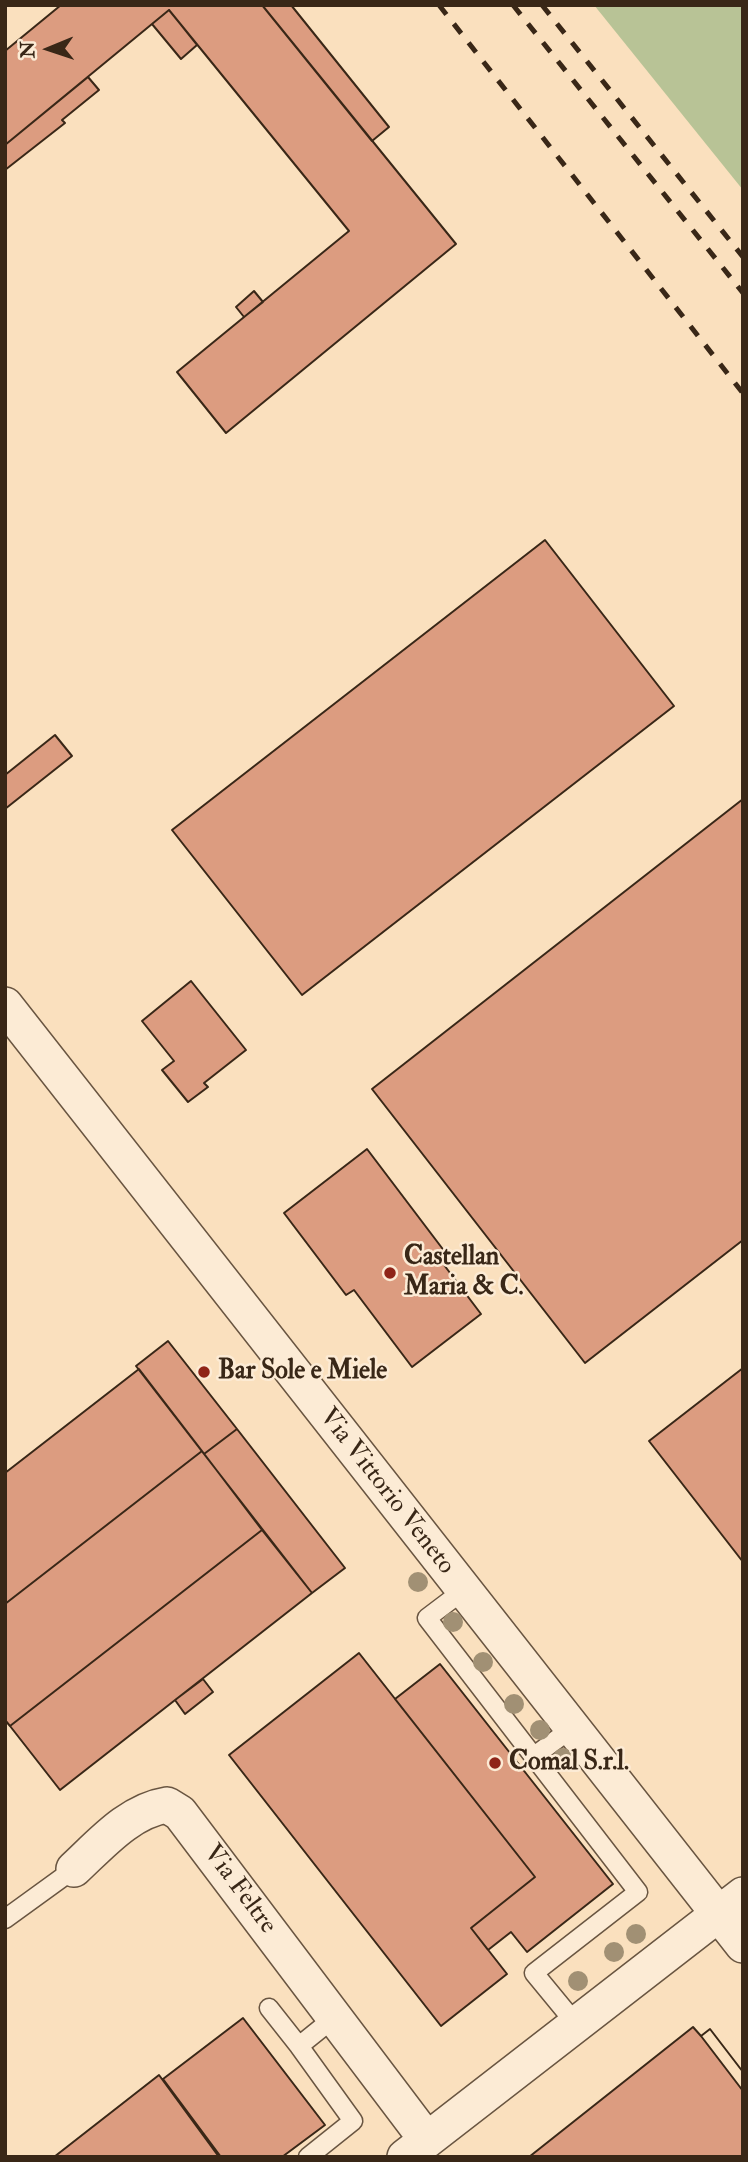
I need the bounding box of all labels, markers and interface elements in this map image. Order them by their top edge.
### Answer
north arrow [14,14,84,84]
text: N [16,41,40,59]
place label: Castellan Maria & C. [404,1242,524,1304]
marker: Castellan Maria & C. [382,1265,398,1281]
place label: Bar Sole e Miele [218,1356,387,1388]
marker: Bar Sole e Miele [196,1364,212,1380]
street label: Via Vittorio Veneto [311,1403,461,1581]
place label: Comal S.r.l. [509,1747,629,1779]
marker: Comal S.r.l. [487,1755,503,1771]
street label: Via Feltre [195,1839,283,1941]

